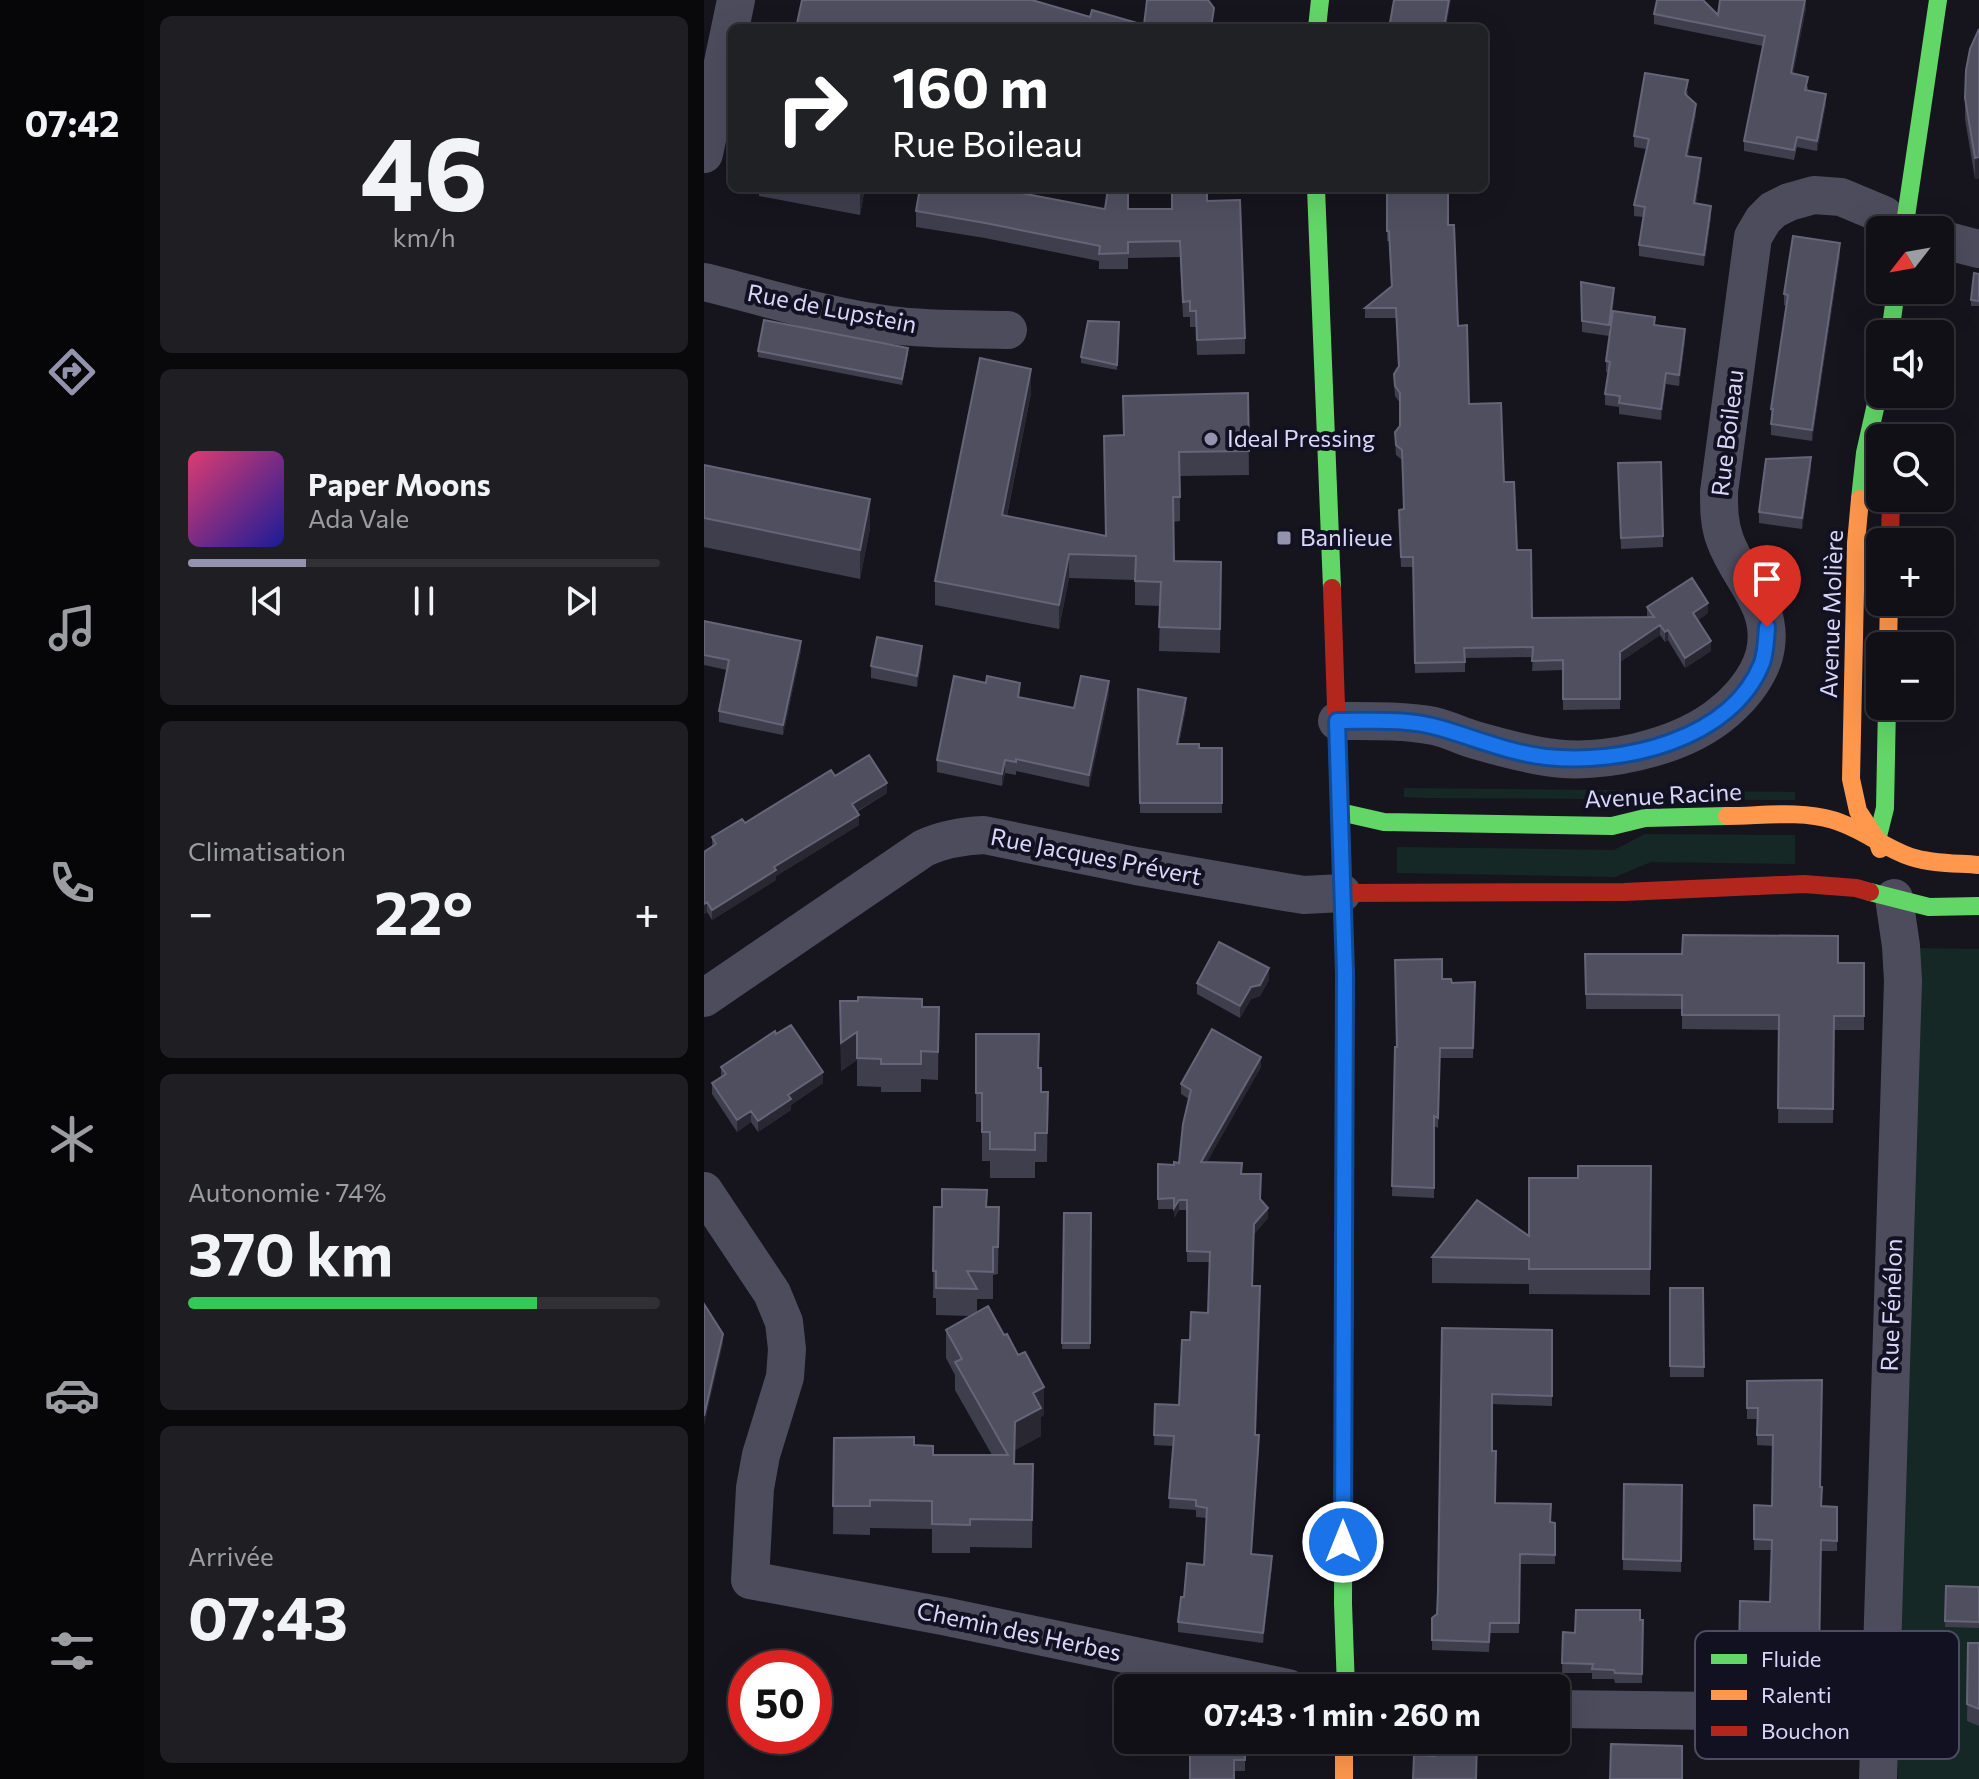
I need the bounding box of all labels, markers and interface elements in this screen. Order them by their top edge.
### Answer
text: 160 m [892,51,1049,120]
icon: right [760,56,864,160]
text: 07:42 [24,100,120,144]
text: 46 [360,105,488,232]
text: Rue Boileau [892,120,1083,164]
north arrow [1866,216,1954,304]
map controls [1866,216,1954,720]
text: km/h [392,221,456,252]
street label: Rue de Lupstein [745,277,919,338]
button: sound [1866,320,1954,408]
icon: directions [44,344,100,400]
street label: Rue Boileau [1704,368,1749,498]
place label: Ideal Pressing [1227,423,1375,452]
button: search [1866,424,1954,512]
marker: Ideal Pressing [1202,430,1220,448]
text: Paper Moons [308,465,491,502]
text: Ada Vale [308,502,409,533]
place label: Banlieue [1300,522,1393,551]
button: + [1866,528,1954,616]
marker: Banlieue [1275,529,1293,547]
street label: Avenue Molière [1813,529,1848,699]
pin [1733,545,1801,627]
icon: arrive [1745,557,1789,601]
icon: previous [245,579,289,623]
icon: pause [402,579,446,623]
icon: next [559,579,603,623]
icon: music [44,600,100,656]
button: − [1866,632,1954,720]
street label: Avenue Racine [1583,776,1742,813]
street label: Rue Jacques Prévert [988,821,1204,890]
text: Climatisation [188,835,346,866]
icon: phone [44,855,100,911]
text: 22° [374,874,473,947]
text: − [188,884,213,938]
text: + [634,884,660,938]
icon: climate [44,1111,100,1167]
text: Autonomie · 74% [188,1176,386,1207]
text: 370 km [188,1215,393,1288]
street label: Rue Fénélon [1874,1238,1907,1372]
icon: car [44,1367,100,1423]
position arrow [1301,1500,1385,1584]
text: Arrivée [188,1540,274,1571]
text: 07:43 [188,1579,348,1652]
street label: Chemin des Herbes [914,1595,1124,1666]
icon: filters [44,1623,100,1679]
legend [1695,1631,1959,1759]
text: Fluide [1761,1645,1821,1672]
speed limit sign: 50 [728,1650,832,1754]
text: Ralenti [1761,1681,1832,1708]
text: 07:43 · 1 min · 260 m [1203,1695,1481,1732]
text: Bouchon [1761,1717,1850,1744]

